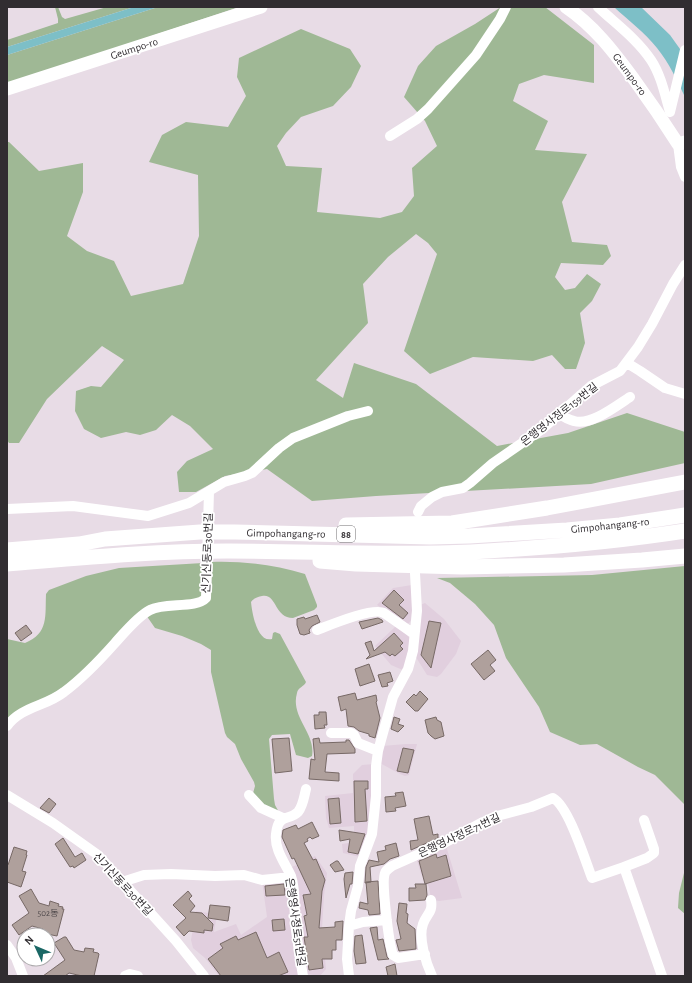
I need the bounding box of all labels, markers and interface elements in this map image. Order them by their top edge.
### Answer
street label: Geumpo-ro [109,36,159,61]
street label: Geumpo-ro [611,51,648,97]
street label: 은행영사정로159번길 [519,381,600,448]
street label: 신기신동로30번길 [201,512,214,594]
street label: Gimpohangang-ro [570,516,650,535]
road number: 88 [337,526,355,542]
street label: Gimpohangang-ro [246,527,326,540]
street label: 은행영사정로71번길 [416,812,502,859]
street label: 신기신동로30번길 [91,851,154,918]
street label: 은행영사정로51번길 [284,877,307,967]
house number: 502동 [38,909,58,918]
north arrow [16,927,56,967]
text: N [23,934,36,947]

